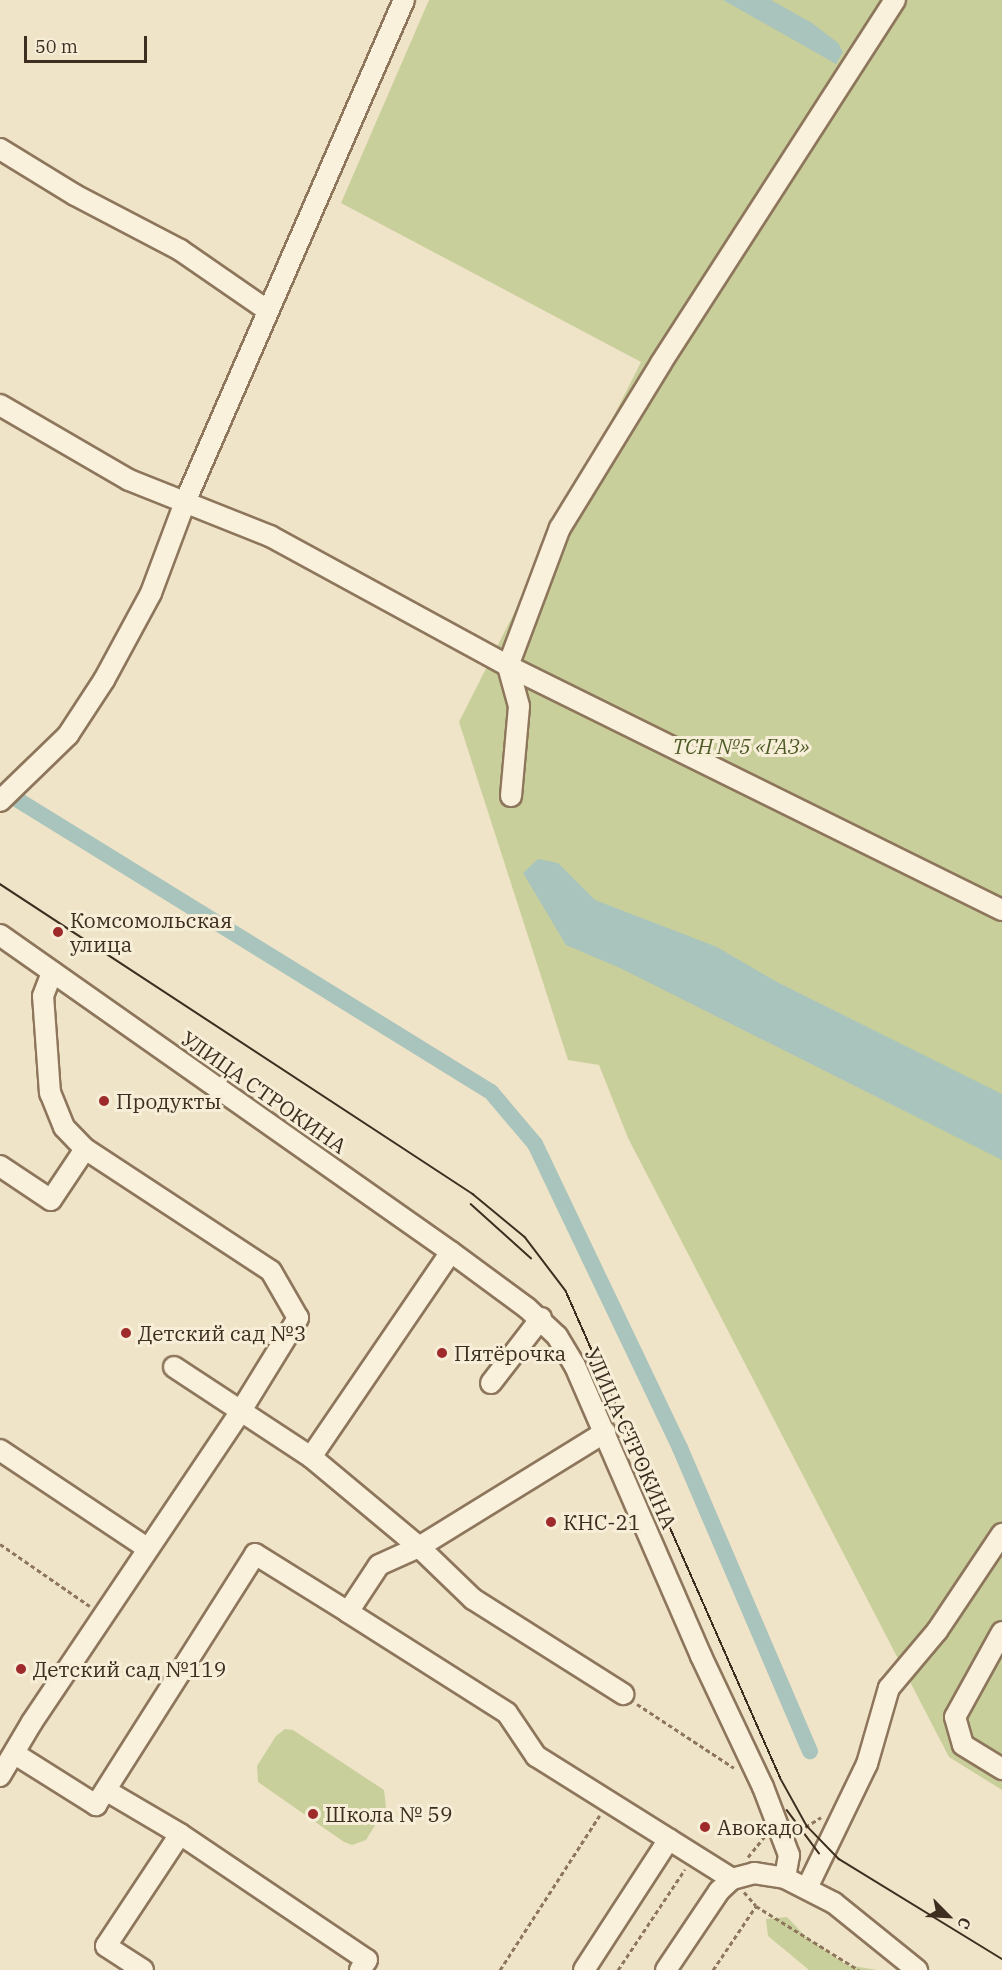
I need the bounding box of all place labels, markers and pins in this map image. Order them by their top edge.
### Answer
place label: Комсомольская улица [70,907,232,957]
marker: Комсомольская улица [51,925,65,939]
place label: Продукты [116,1088,221,1114]
marker: Продукты [97,1094,111,1108]
place label: Детский сад №3 [138,1320,306,1346]
marker: Детский сад №3 [119,1326,133,1340]
place label: Пятёрочка [454,1340,566,1366]
marker: Пятёрочка [435,1346,449,1360]
place label: КНС-21 [563,1509,641,1535]
marker: КНС-21 [544,1515,558,1529]
place label: Детский сад №119 [33,1656,226,1682]
marker: Детский сад №119 [14,1662,28,1676]
place label: Школа № 59 [325,1801,453,1827]
marker: Школа № 59 [306,1807,320,1821]
place label: Авокадо [717,1814,803,1840]
marker: Авокадо [698,1820,712,1834]

